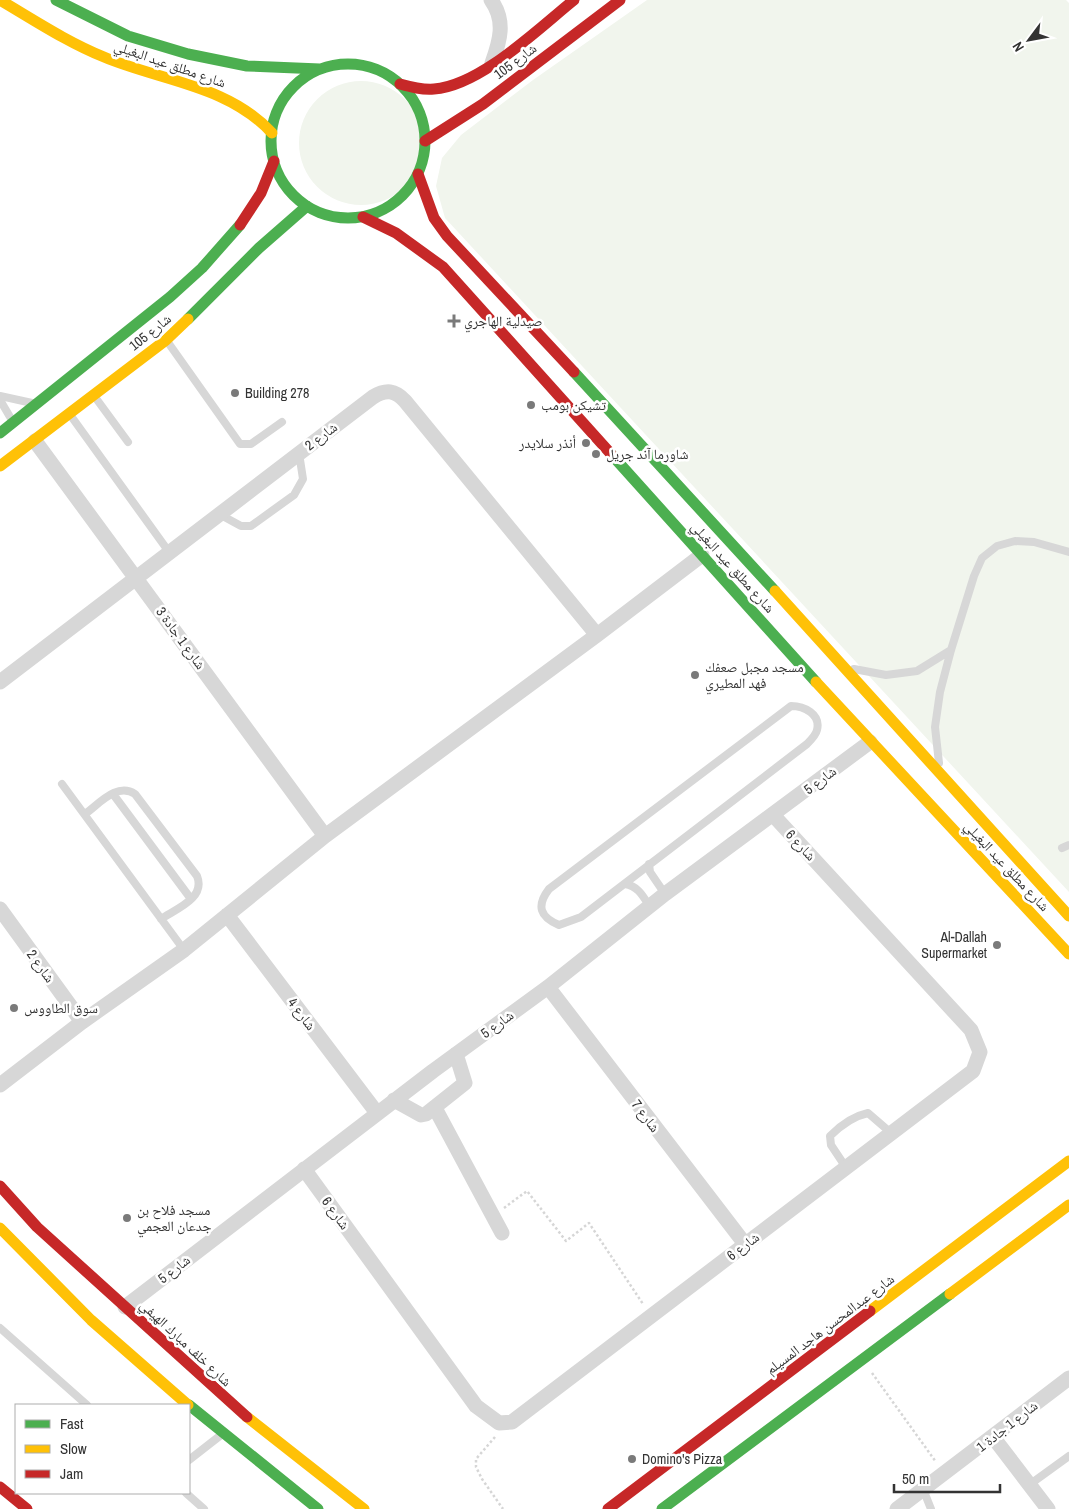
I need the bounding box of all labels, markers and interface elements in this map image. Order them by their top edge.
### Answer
north arrow [1004,15,1054,65]
street label: شارع مطلق عيد البغيلي [111,36,228,94]
street label: شارع 105 [490,39,541,84]
text: N [1008,39,1028,55]
street label: شارع 105 [125,310,175,355]
place label: صيدلية الهاجري [464,312,543,333]
marker: صيدلية الهاجري [448,315,460,327]
place label: Building 278 [245,384,309,402]
marker: Building 278 [229,387,241,399]
place label: تشيكن بومب [541,396,606,414]
marker: تشيكن بومب [525,399,537,411]
street label: شارع 2 [301,418,341,455]
place label: أنذر سلايدر [518,434,576,452]
marker: أنذر سلايدر [580,437,592,449]
place label: شاورما آند جريل [606,445,688,463]
marker: شاورما آند جريل [590,448,602,460]
street label: شارع مطلق عيد البغيلي [685,518,779,618]
street label: شارع 1 جادة 3 [151,603,210,673]
place label: مسجد مجبل صعفك فهد المطيري [705,658,804,695]
marker: مسجد مجبل صعفك فهد المطيري [689,669,701,681]
street label: شارع 5 [800,762,840,799]
street label: شارع مطلق عيد البغيلي [959,817,1053,917]
street label: شارع 6 [781,826,820,865]
place label: Al-Dallah Supermarket [921,928,987,962]
marker: Al-Dallah Supermarket [991,939,1003,951]
street label: شارع 2 [22,946,59,987]
street label: شارع 4 [283,994,320,1034]
place label: سوق الطاووس [24,999,98,1017]
marker: سوق الطاووس [8,1002,20,1014]
street label: شارع 5 [477,1006,518,1043]
street label: شارع 7 [627,1096,664,1136]
street label: شارع 6 [317,1193,354,1234]
place label: مسجد فلاح بن جدعان العجمي [137,1201,211,1238]
marker: مسجد فلاح بن جدعان العجمي [121,1212,133,1224]
street label: شارع 6 [723,1228,763,1265]
street label: شارع 5 [154,1251,194,1288]
street label: شارع عبدالمحسن هاجد المسيلم [762,1270,898,1379]
street label: شارع خلف مبارك الهيفي [135,1296,236,1392]
street label: شارع 1 جادة 1 [973,1396,1042,1456]
legend [15,1404,190,1494]
text: Fast [60,1413,84,1434]
text: Slow [60,1438,87,1459]
place label: Domino's Pizza [642,1450,723,1468]
marker: Domino's Pizza [626,1453,638,1465]
scale bar [894,1462,1000,1494]
text: Jam [60,1463,83,1484]
text: 50 m [902,1468,929,1489]

